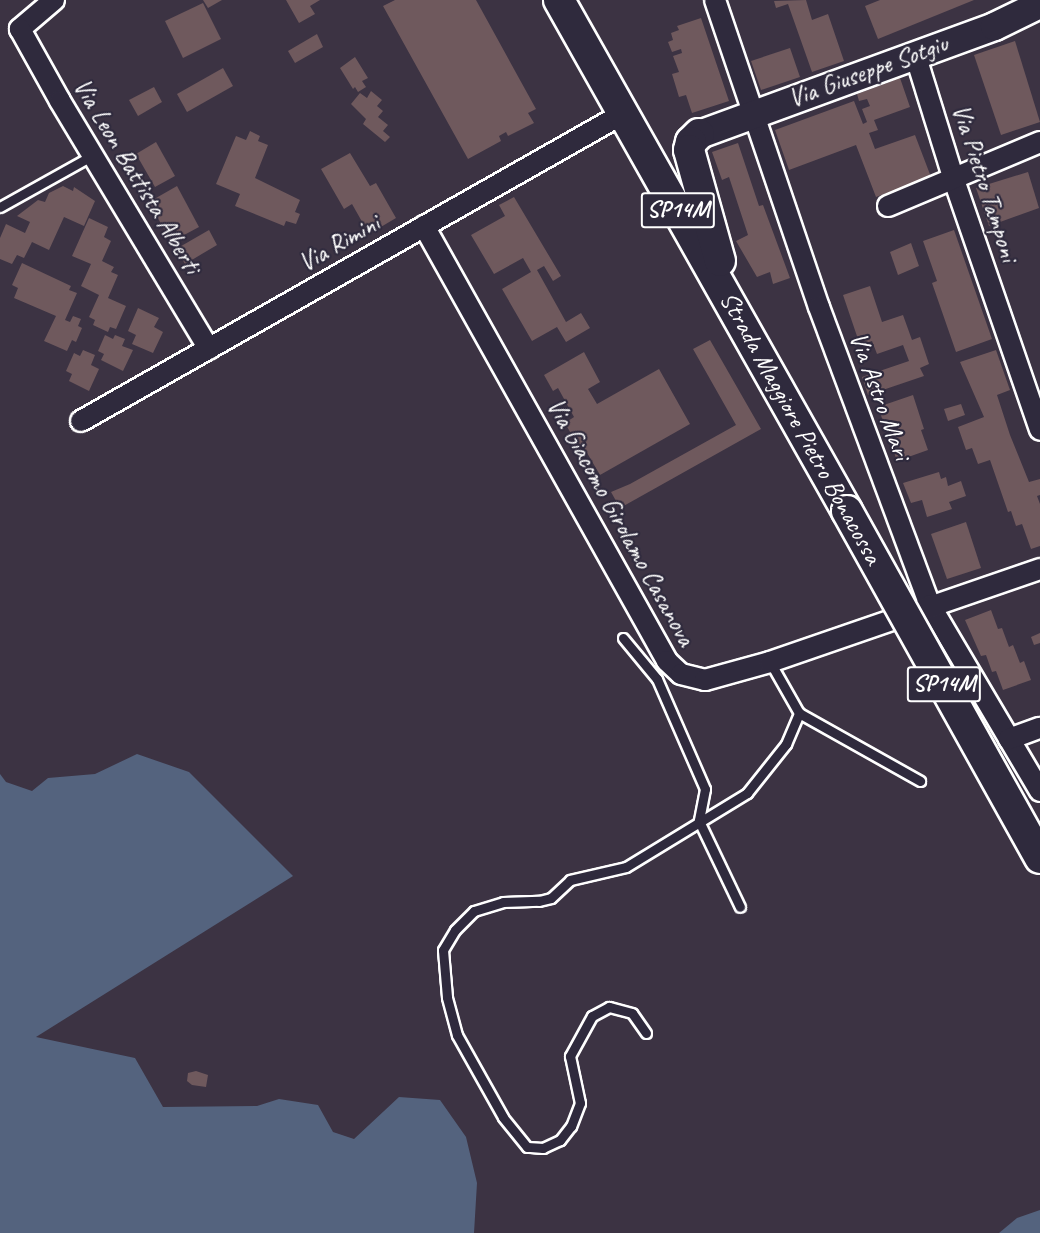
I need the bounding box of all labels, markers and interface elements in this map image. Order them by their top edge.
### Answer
street label: Via Giuseppe Sotgiu [784,28,952,114]
street label: Via Leon Battista Alberti [66,73,208,279]
street label: Via Pietro Tamponi [945,100,1025,266]
road number: SP14M [640,189,716,231]
street label: Via Rimini [293,207,385,279]
street label: Strada Maggiore Pietro Bonacossa [713,286,889,570]
street label: Via Astro Mari [842,328,918,464]
street label: Via Giacomo Girolamo Casanova [540,393,702,651]
road number: SP14M [906,663,982,705]

